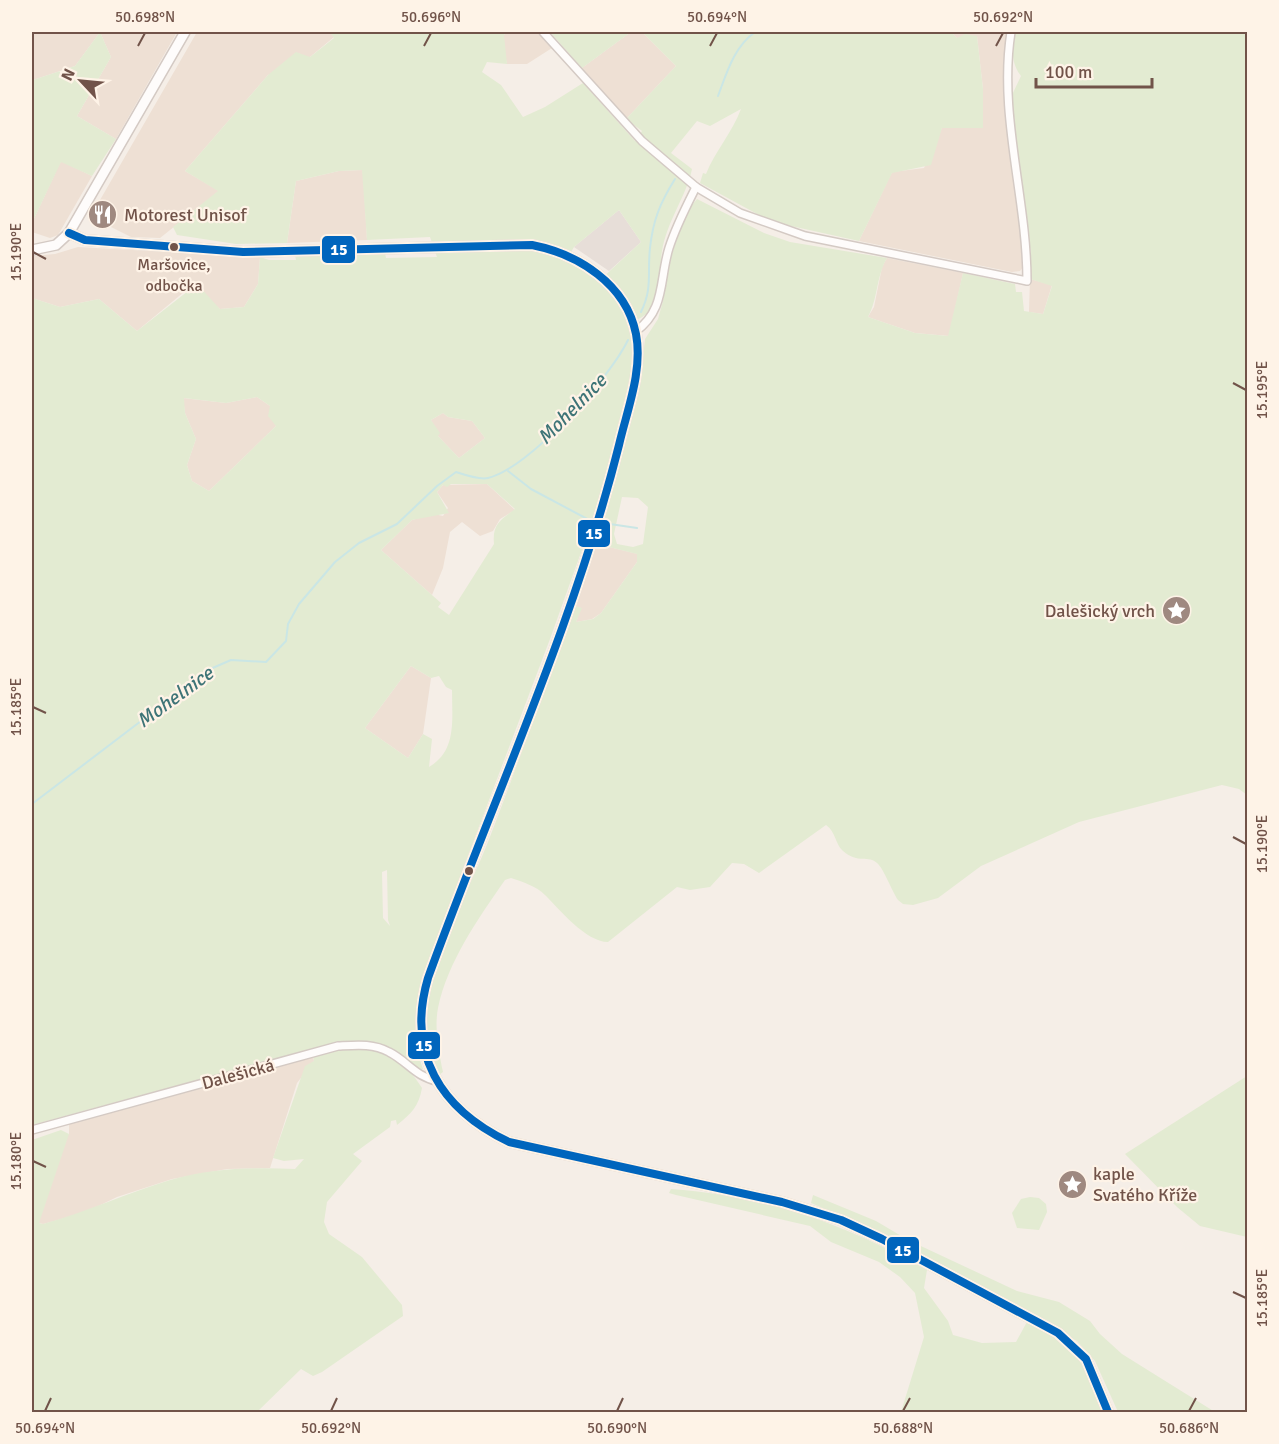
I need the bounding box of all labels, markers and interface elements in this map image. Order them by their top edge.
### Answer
text: 50.698°N [115,8,175,26]
text: 50.696°N [401,8,461,26]
text: 50.694°N [687,8,747,26]
text: 50.692°N [973,8,1033,26]
north arrow [51,51,111,111]
scale bar [1036,51,1152,89]
text: 100 m [1045,61,1092,83]
text: N [57,65,80,84]
restaurant icon: Motorest Unisof [87,199,119,231]
place label: Motorest Unisof [124,204,248,226]
text: 15.190°E [7,223,25,281]
line badge: 15 [321,235,356,264]
text: 15 [330,240,348,260]
marker: Maršovice, odbočka [168,241,180,253]
place label: Maršovice, odbočka [137,255,211,296]
text: 15.195°E [1253,361,1271,419]
water label: Mohelnice [532,368,613,450]
line badge: 15 [577,519,611,548]
text: 15 [585,524,603,544]
place icon: Dalešický vrch [1160,595,1192,627]
place label: Dalešický vrch [1045,600,1155,622]
water label: Mohelnice [132,660,219,733]
text: 15.185°E [7,678,25,736]
text: 15.190°E [1253,815,1271,873]
unlabelled marker [463,865,475,877]
line badge: 15 [407,1031,441,1060]
text: 15 [415,1036,433,1056]
street label: Dalešická [199,1054,277,1094]
text: 15.180°E [7,1132,25,1190]
place label: kaple Svatého Kříže [1093,1163,1197,1206]
place icon: kaple Svatého Kříže [1056,1168,1088,1200]
line badge: 15 [886,1236,920,1264]
text: 15 [894,1241,912,1261]
text: 15.185°E [1253,1269,1271,1327]
text: 50.694°N [15,1419,75,1437]
text: 50.692°N [301,1419,361,1437]
text: 50.690°N [587,1419,647,1437]
text: 50.688°N [873,1419,933,1437]
text: 50.686°N [1159,1419,1219,1437]

